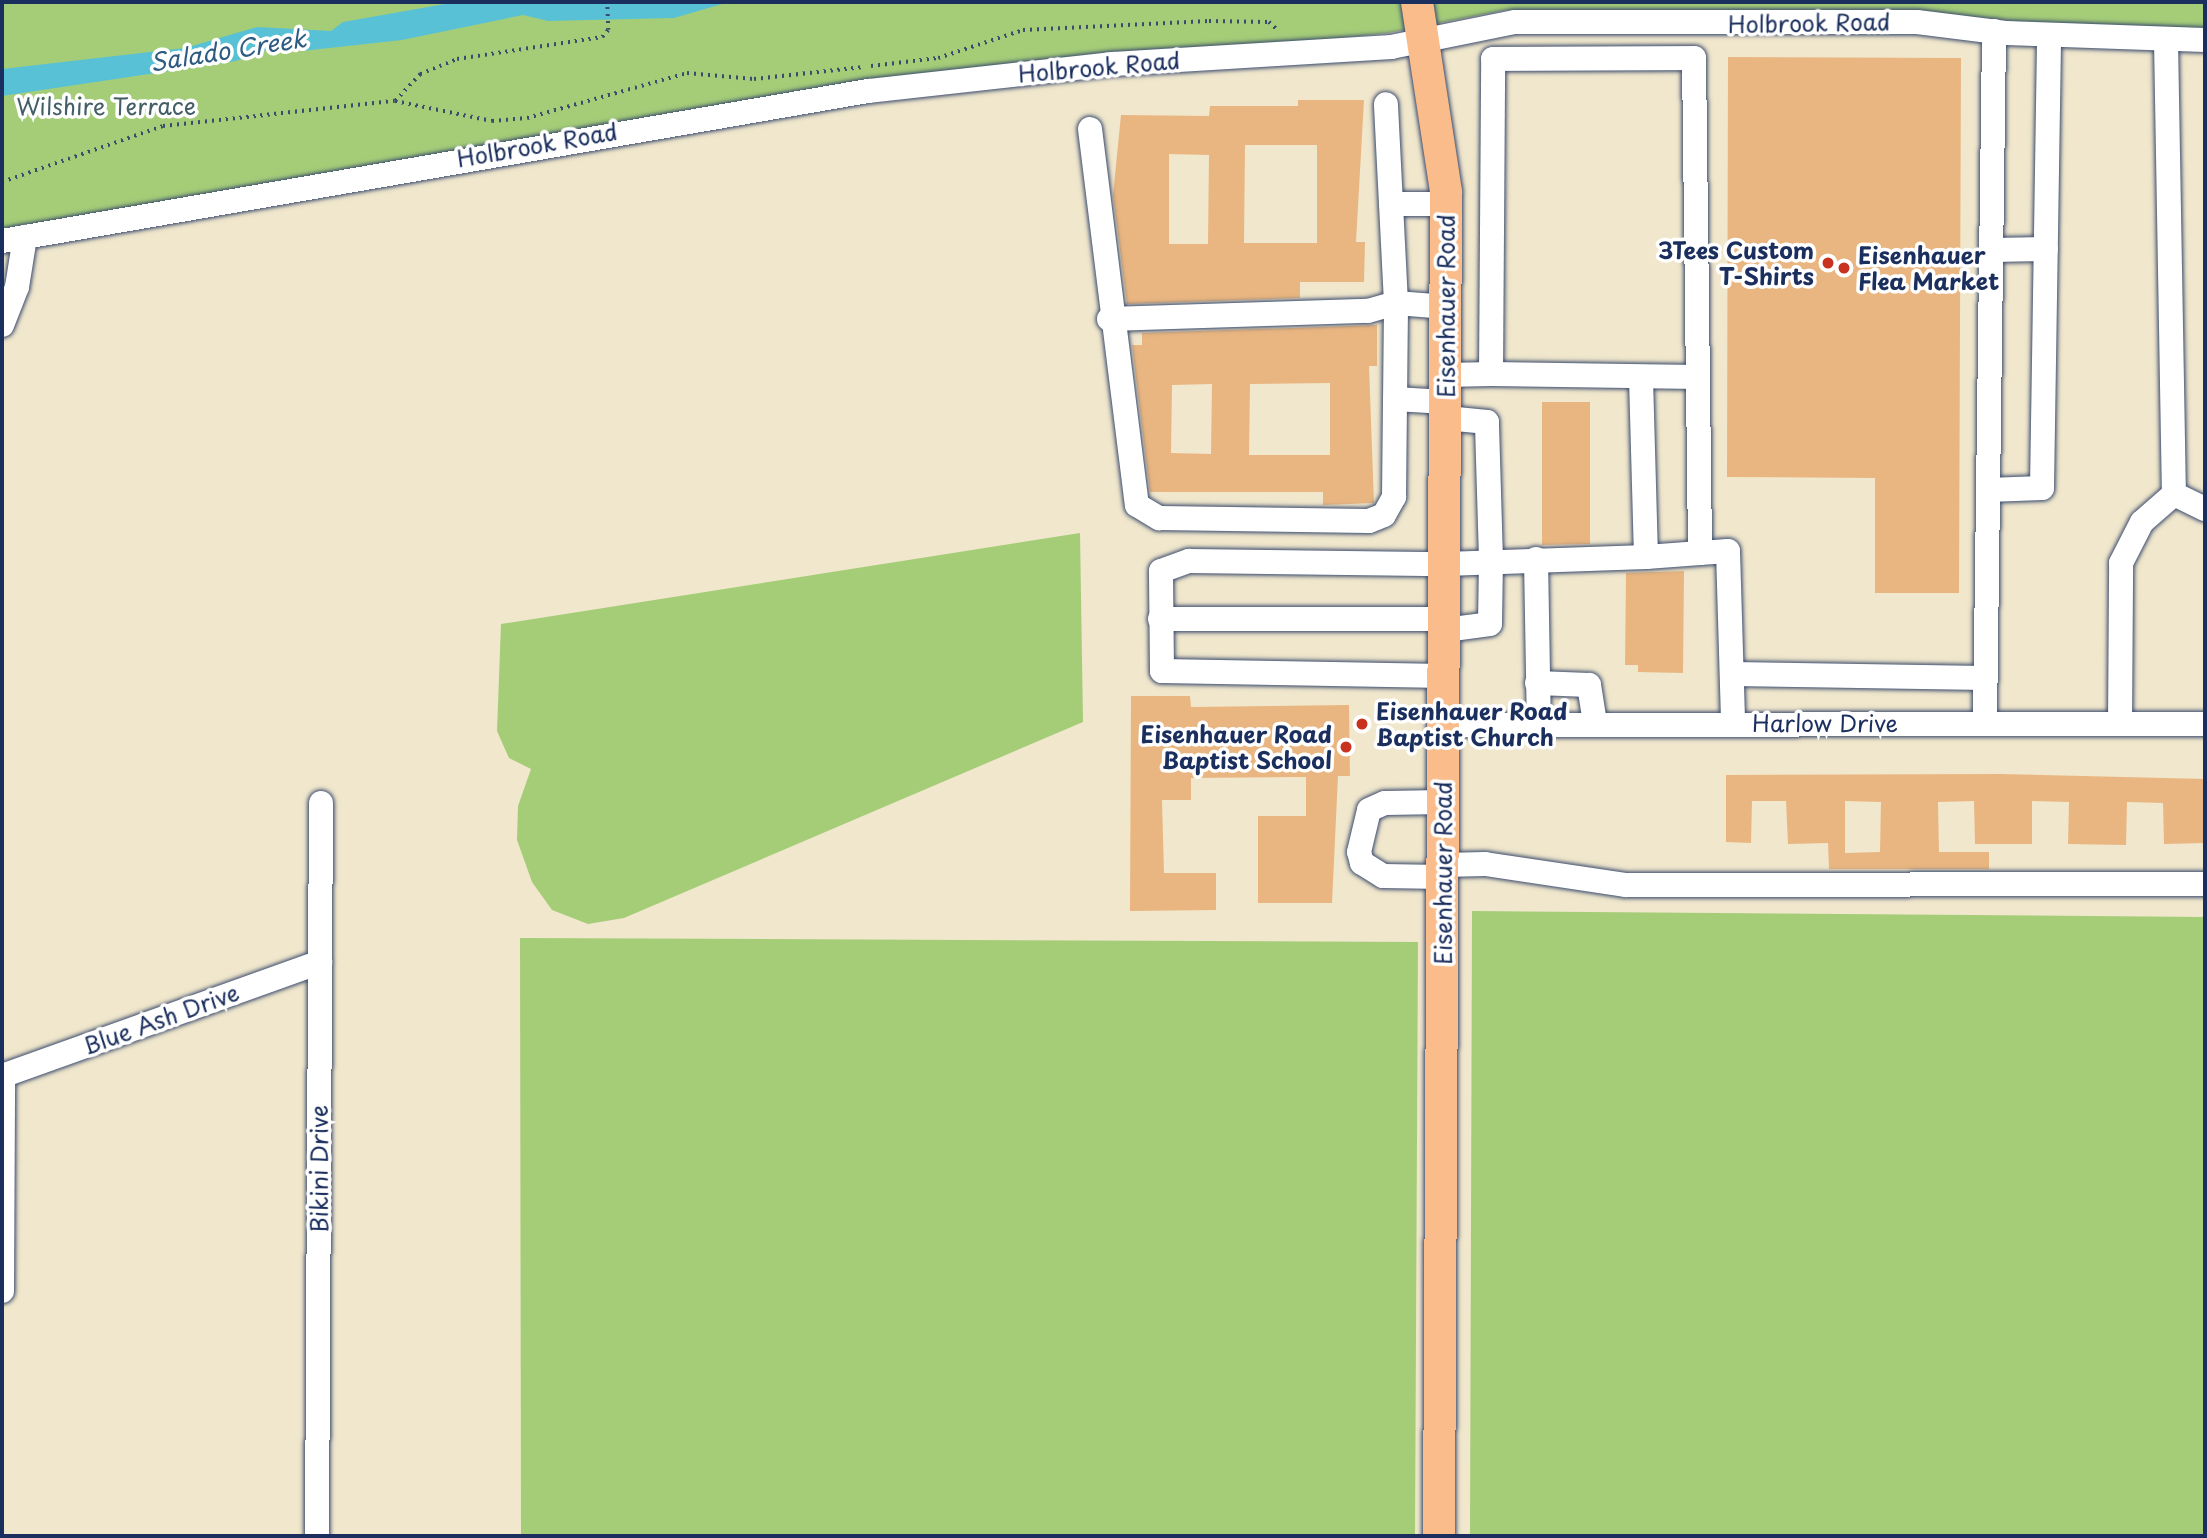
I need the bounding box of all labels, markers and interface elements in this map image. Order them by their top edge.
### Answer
street label: Holbrook Road [1727,8,1891,38]
water label: Salado Creek [148,24,308,76]
street label: Holbrook Road [1017,46,1181,88]
park label: Wilshire Terrace [16,92,196,120]
street label: Holbrook Road [454,117,620,173]
street label: Eisenhauer Road [1432,213,1460,399]
place label: 3Tees Custom T-Shirts [1656,236,1814,290]
place label: Eisenhauer Flea Market [1858,241,2001,295]
marker: 3Tees Custom T-Shirts [1820,255,1836,271]
marker: Eisenhauer Flea Market [1836,260,1852,276]
place label: Eisenhauer Road Baptist Church [1376,697,1570,751]
street label: Harlow Drive [1752,709,1898,737]
marker: Eisenhauer Road Baptist Church [1354,716,1370,732]
place label: Eisenhauer Road Baptist School [1138,720,1332,774]
marker: Eisenhauer Road Baptist School [1338,739,1354,755]
street label: Eisenhauer Road [1429,780,1457,966]
street label: Blue Ash Drive [79,978,243,1060]
street label: Bikini Drive [305,1104,333,1234]

